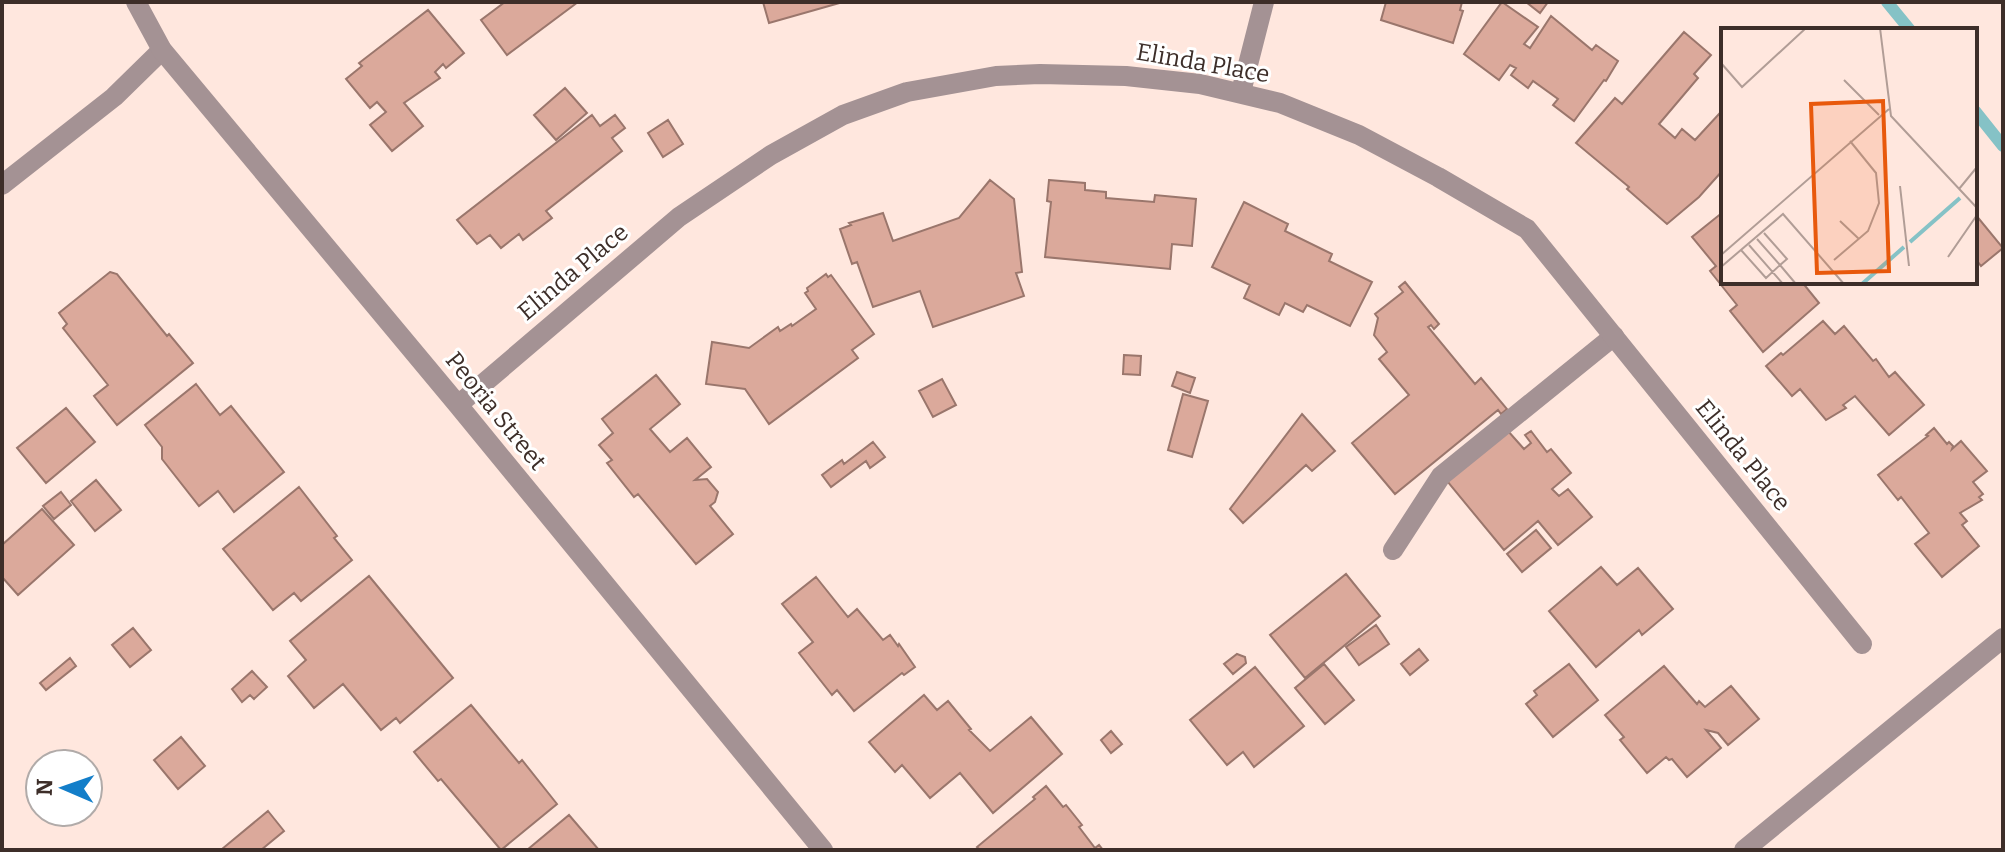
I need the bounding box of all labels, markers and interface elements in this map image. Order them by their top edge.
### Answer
inset map [1721,28,1977,284]
street label: Elinda Place [1134,38,1272,88]
street label: Elinda Place [512,218,634,326]
street label: Peoria Street [440,346,552,476]
street label: Elinda Place [1690,394,1796,516]
north arrow [24,748,104,828]
text: N [31,778,58,796]

